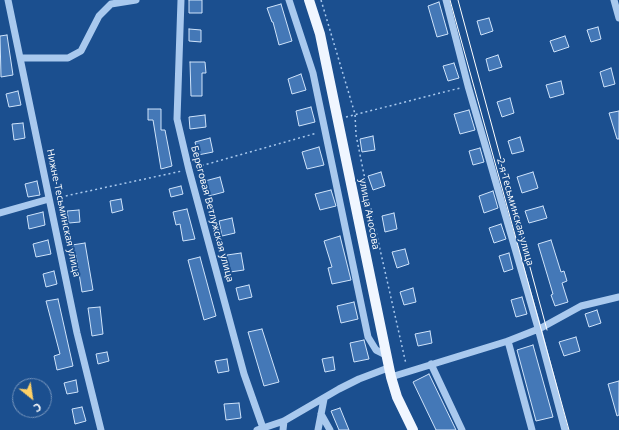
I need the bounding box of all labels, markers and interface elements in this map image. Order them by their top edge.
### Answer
street label: Береговая Ветлужская улица [188,145,236,283]
street label: Нижне-Тесьминская улица [44,148,82,278]
street label: 2-я Тесьминская улица [494,157,536,267]
street label: улица Аносова [356,177,382,251]
north arrow [12,378,52,418]
text: С [31,400,45,416]

